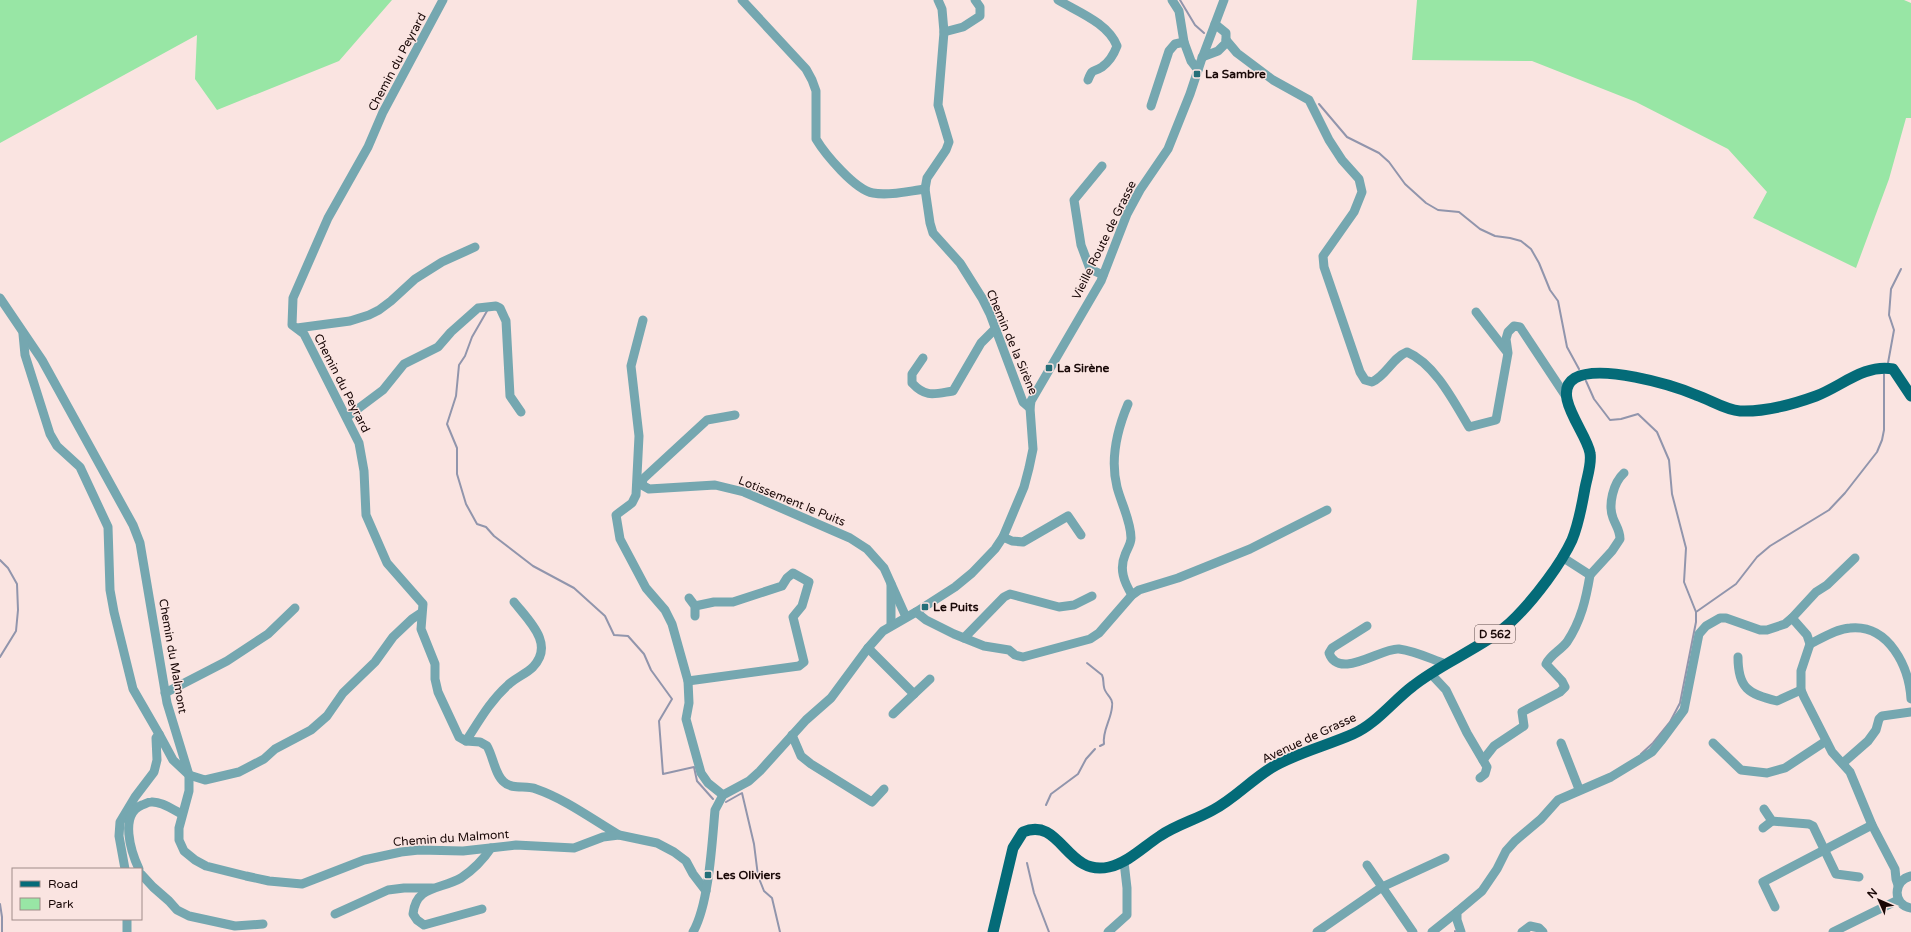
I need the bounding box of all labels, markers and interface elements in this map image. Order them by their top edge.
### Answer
street label: Chemin du Peyrard [365,10,429,114]
place label: La Sambre [1205,67,1266,81]
marker: La Sambre [1192,69,1202,79]
street label: Vieille Route de Grasse [1069,178,1139,302]
street label: Chemin de la Sirène [984,287,1041,397]
street label: Chemin du Peyrard [311,331,373,435]
place label: La Sirène [1057,361,1110,375]
marker: La Sirène [1044,363,1054,373]
street label: Lotissement le Puits [736,473,848,529]
street label: Chemin du Malmont [156,598,190,715]
place label: Le Puits [933,600,979,614]
marker: Le Puits [920,602,930,612]
road number: D 562 [1475,625,1515,643]
street label: Avenue de Grasse [1260,710,1358,766]
street label: Chemin du Malmont [393,827,510,849]
legend [12,868,142,920]
place label: Les Oliviers [716,868,781,882]
marker: Les Oliviers [703,870,713,880]
text: Road [48,877,78,891]
north arrow [1859,880,1899,920]
text: N [1865,886,1880,901]
text: Park [48,897,74,911]

